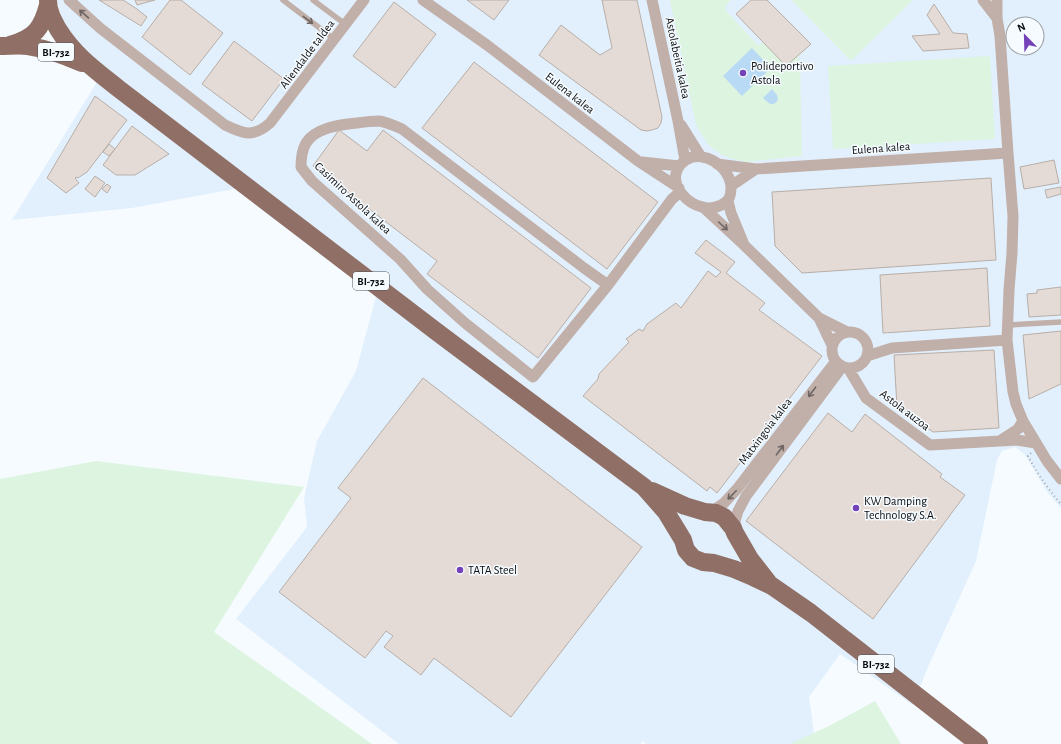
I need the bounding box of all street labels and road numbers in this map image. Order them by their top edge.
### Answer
street label: Astolabeitia kalea [663,16,693,100]
street label: Aliendalde taldea [277,17,337,91]
road number: BI-732 [38,43,74,61]
street label: Eulena kalea [543,70,597,116]
street label: Eulena kalea [851,140,911,156]
street label: Casimiro Astola kalea [312,160,394,237]
road number: BI-732 [353,272,389,290]
street label: Astola auzoa [878,387,933,433]
street label: Matxingoia kalea [736,395,794,467]
road number: BI-732 [858,655,894,673]

